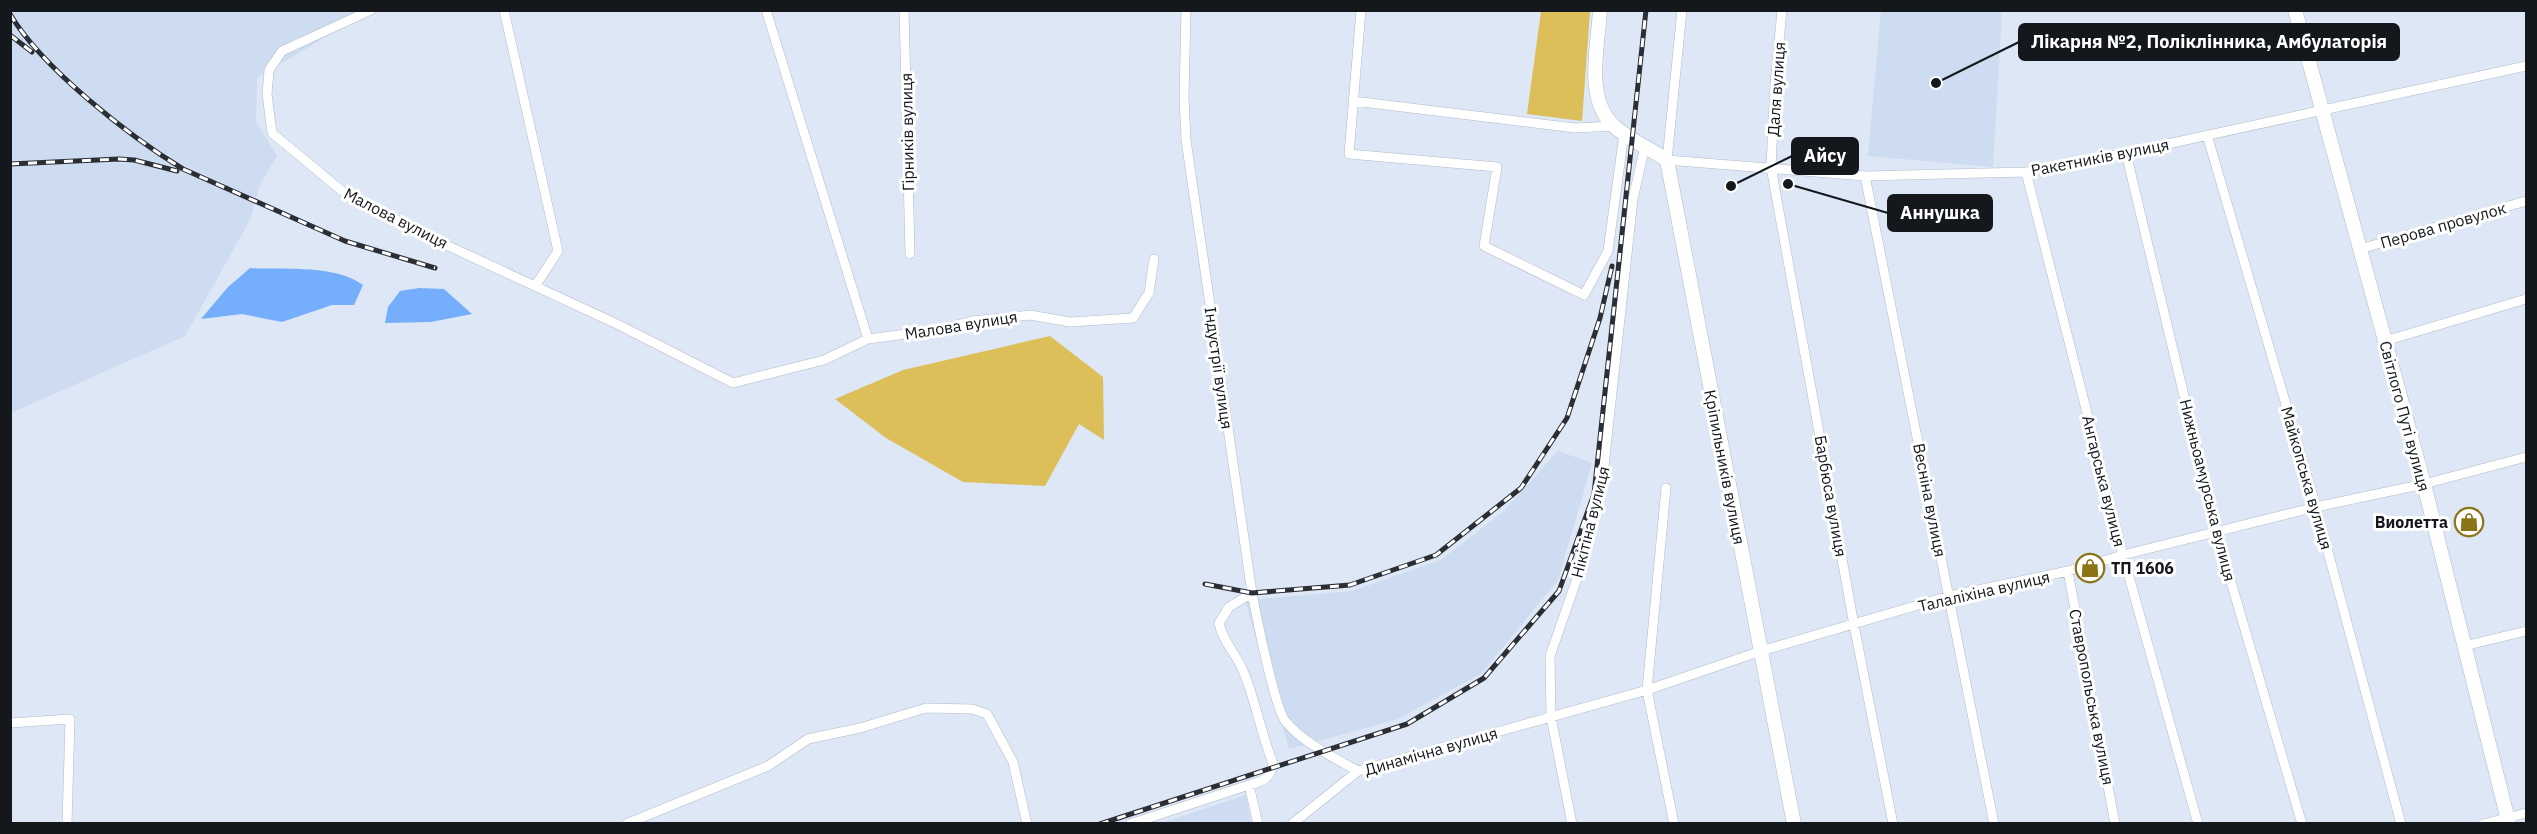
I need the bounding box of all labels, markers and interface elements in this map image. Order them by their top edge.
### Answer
callout: Лікарня №2, Поліклінника, Амбулаторія [2019,24,2399,60]
text: Лікарня №2, Поліклінника, Амбулаторія [2031,30,2387,53]
street label: Даля вулиця [1763,41,1789,137]
street label: Гірників вулиця [896,73,918,191]
street label: Ракетників вулиця [2029,134,2171,180]
callout: Айсу [1792,138,1858,174]
text: Айсу [1804,144,1847,167]
street label: Малова вулиця [341,183,451,253]
callout: Аннушка [1888,195,1992,231]
street label: Перова провулок [2378,197,2508,253]
text: Аннушка [1900,201,1980,224]
street label: Малова вулиця [903,306,1019,344]
street label: Індустрії вулиця [1201,306,1237,430]
street label: Світлого Путі вулиця [2375,339,2435,493]
street label: Кріпильників вулиця [1700,388,1750,546]
street label: Нижньоамурська вулиця [2176,397,2240,583]
street label: Майкопська вулиця [2277,404,2337,552]
street label: Ангарська вулиця [2078,413,2130,549]
street label: Барбюса вулиця [1810,434,1852,558]
street label: Весніна вулиця [1909,441,1951,559]
street label: Нікітіна вулиця [1566,464,1614,580]
shop icon: Виолетта [2453,506,2485,538]
place label: Виолетта [2375,512,2448,532]
shop icon: ТП 1606 [2074,552,2106,584]
place label: ТП 1606 [2111,558,2174,578]
street label: Талаліхіна вулиця [1916,566,2052,616]
street label: Ставропольська вулиця [2065,607,2119,787]
street label: Динамічна вулиця [1362,722,1500,780]

